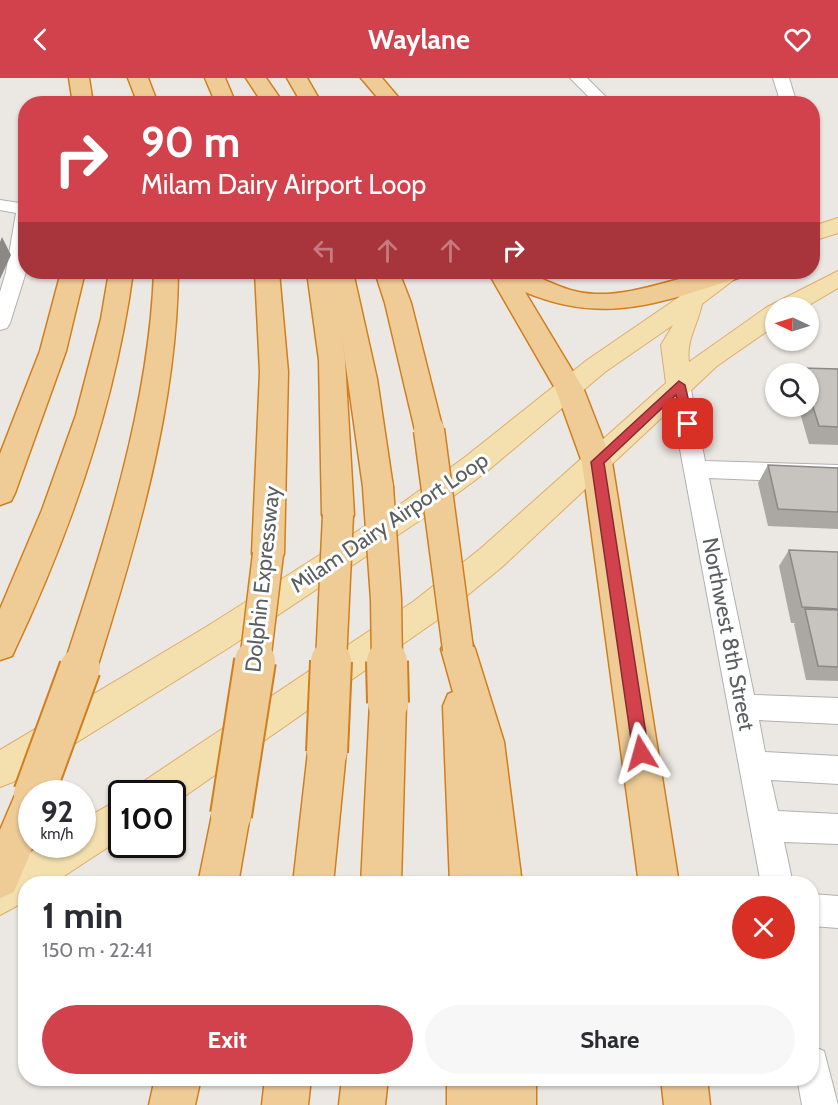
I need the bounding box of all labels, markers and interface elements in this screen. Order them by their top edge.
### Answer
icon: back [24,23,57,56]
text: Waylane [368,23,470,56]
icon: heart [781,23,814,56]
text: 90 m [141,116,240,168]
icon: right [42,120,120,198]
text: Milam Dairy Airport Loop [141,168,426,201]
icon: left [308,234,341,267]
icon: ahead [371,234,404,267]
icon: ahead [434,234,467,267]
icon: right [497,234,530,267]
north arrow [765,297,819,351]
map controls [765,297,819,417]
button: search [765,363,819,417]
pin [662,398,713,449]
icon: arrive [671,407,704,440]
street label: Milam Dairy Airport Loop [285,446,493,599]
street label: Dolphin Expressway [239,484,286,674]
street label: Northwest 8th Street [697,535,761,734]
position arrow [609,721,673,785]
speed limit sign: 100 [108,780,186,858]
text: 92 [41,793,73,830]
text: km/h [41,825,73,843]
text: 1 min [42,893,123,937]
button: close [732,896,795,959]
text: 150 m · 22:41 [42,938,152,962]
button: Exit [42,1005,413,1074]
button: Share [425,1005,795,1074]

